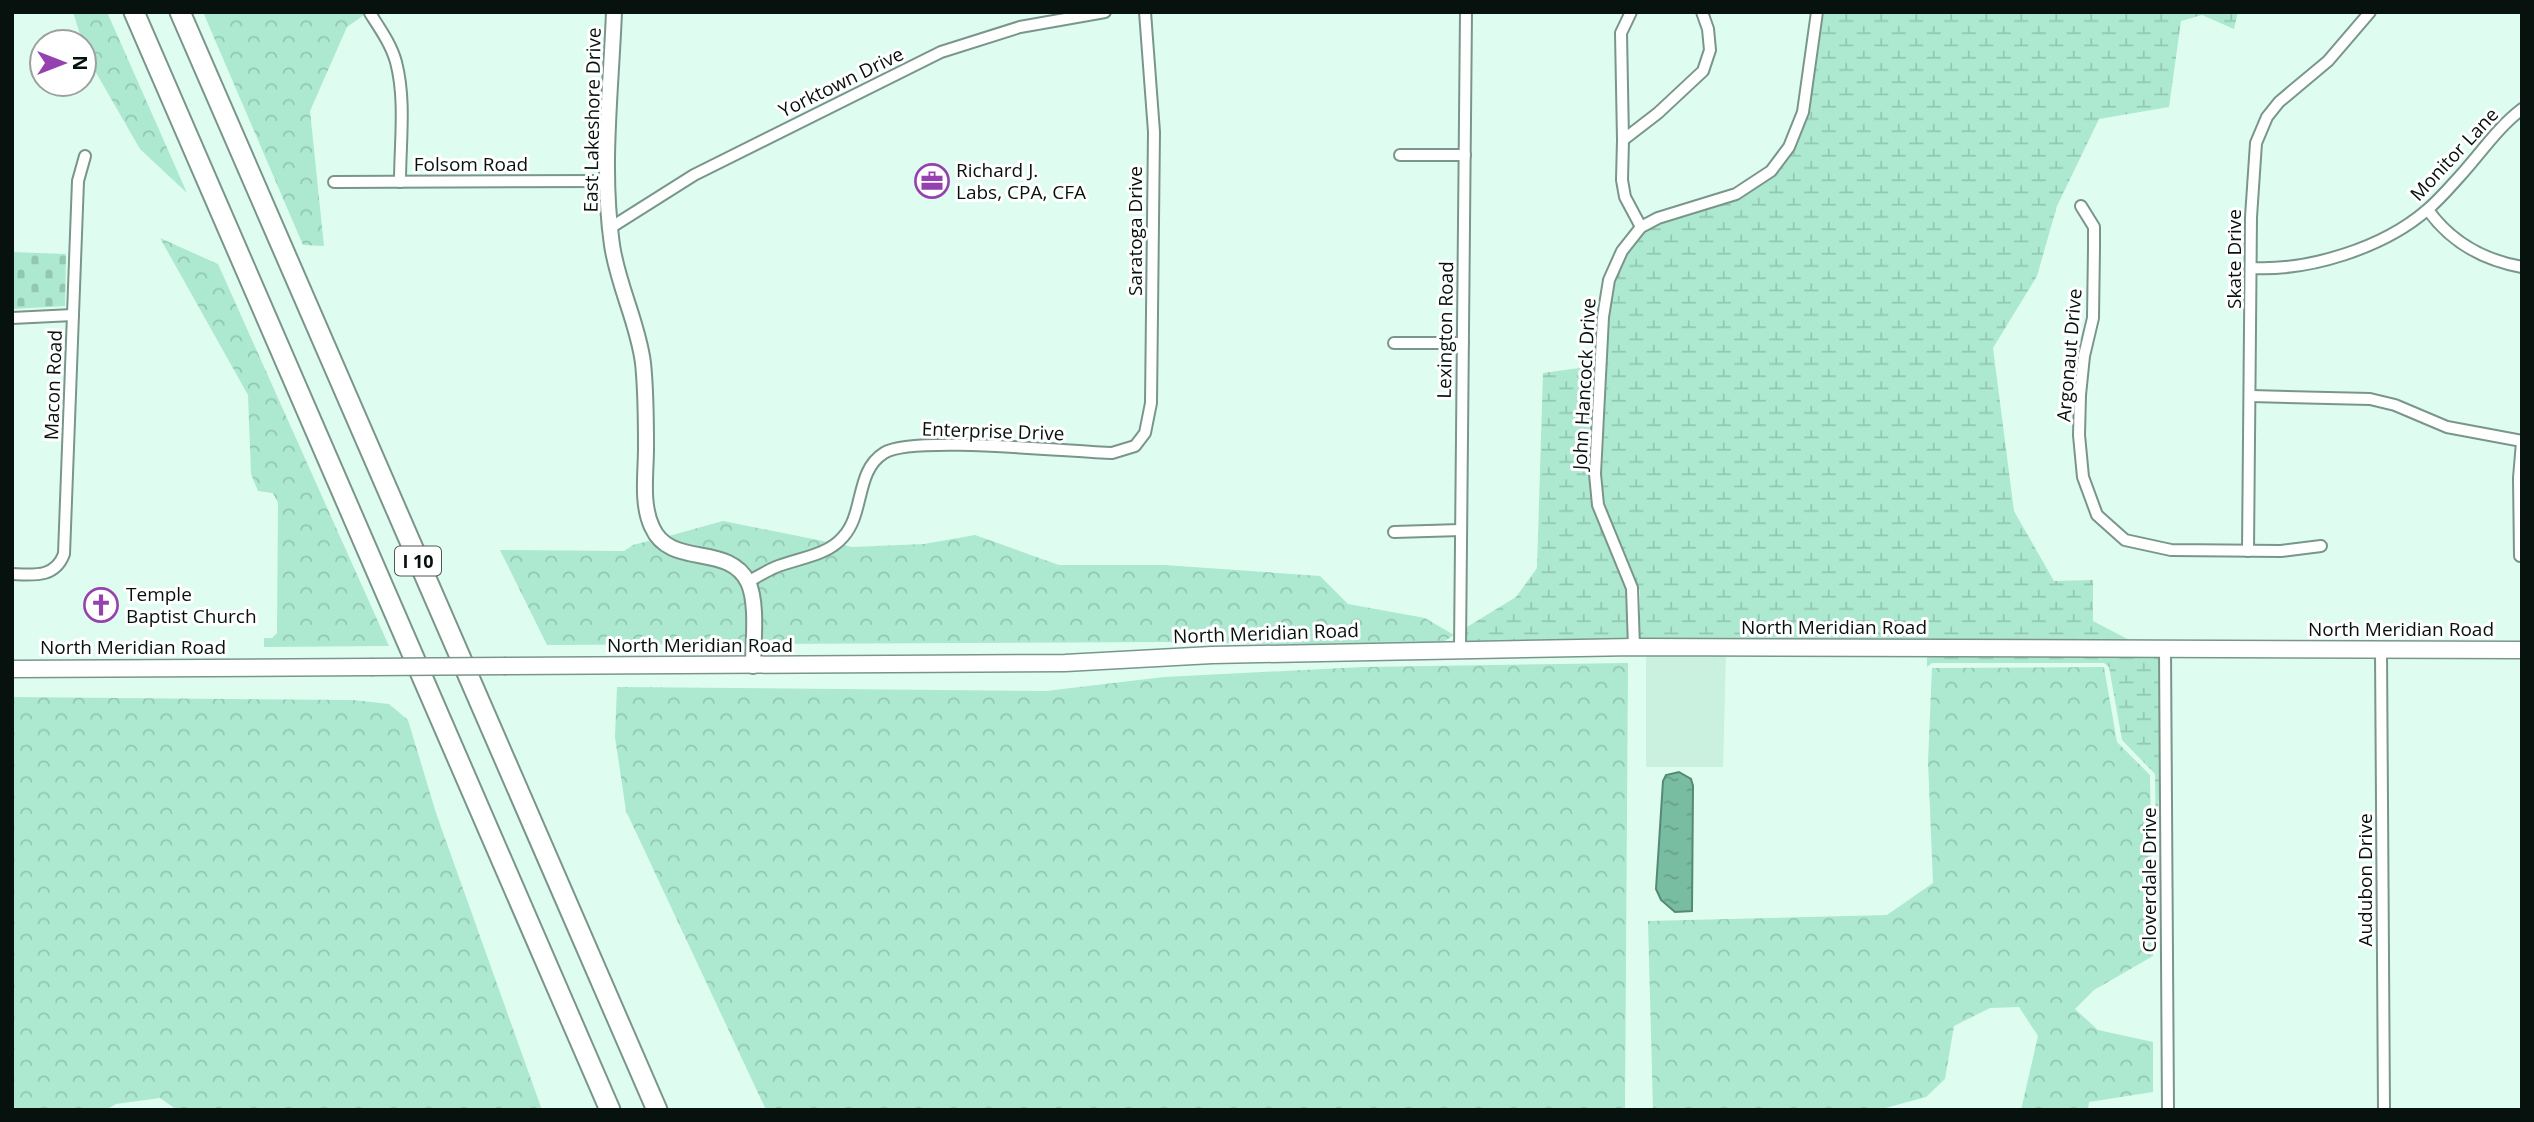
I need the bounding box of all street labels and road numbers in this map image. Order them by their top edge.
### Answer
street label: East Lakeshore Drive [577,27,607,213]
street label: Yorktown Drive [774,41,908,123]
street label: Monitor Lane [2404,102,2504,206]
street label: Folsom Road [414,151,528,177]
street label: Saratoga Drive [1122,166,1148,296]
street label: Skate Drive [2221,209,2247,309]
street label: Lexington Road [1431,261,1459,399]
street label: Argonaut Drive [2050,287,2088,423]
street label: John Hancock Drive [1566,297,1601,473]
street label: Macon Road [38,330,68,440]
street label: Enterprise Drive [921,416,1065,446]
road number: I 10 [395,546,441,576]
street label: North Meridian Road [1741,614,1927,640]
street label: North Meridian Road [2308,616,2494,642]
street label: North Meridian Road [1173,617,1359,649]
street label: North Meridian Road [607,632,793,658]
street label: North Meridian Road [40,634,226,660]
street label: Cloverdale Drive [2136,807,2162,953]
street label: Audubon Drive [2352,813,2378,947]

